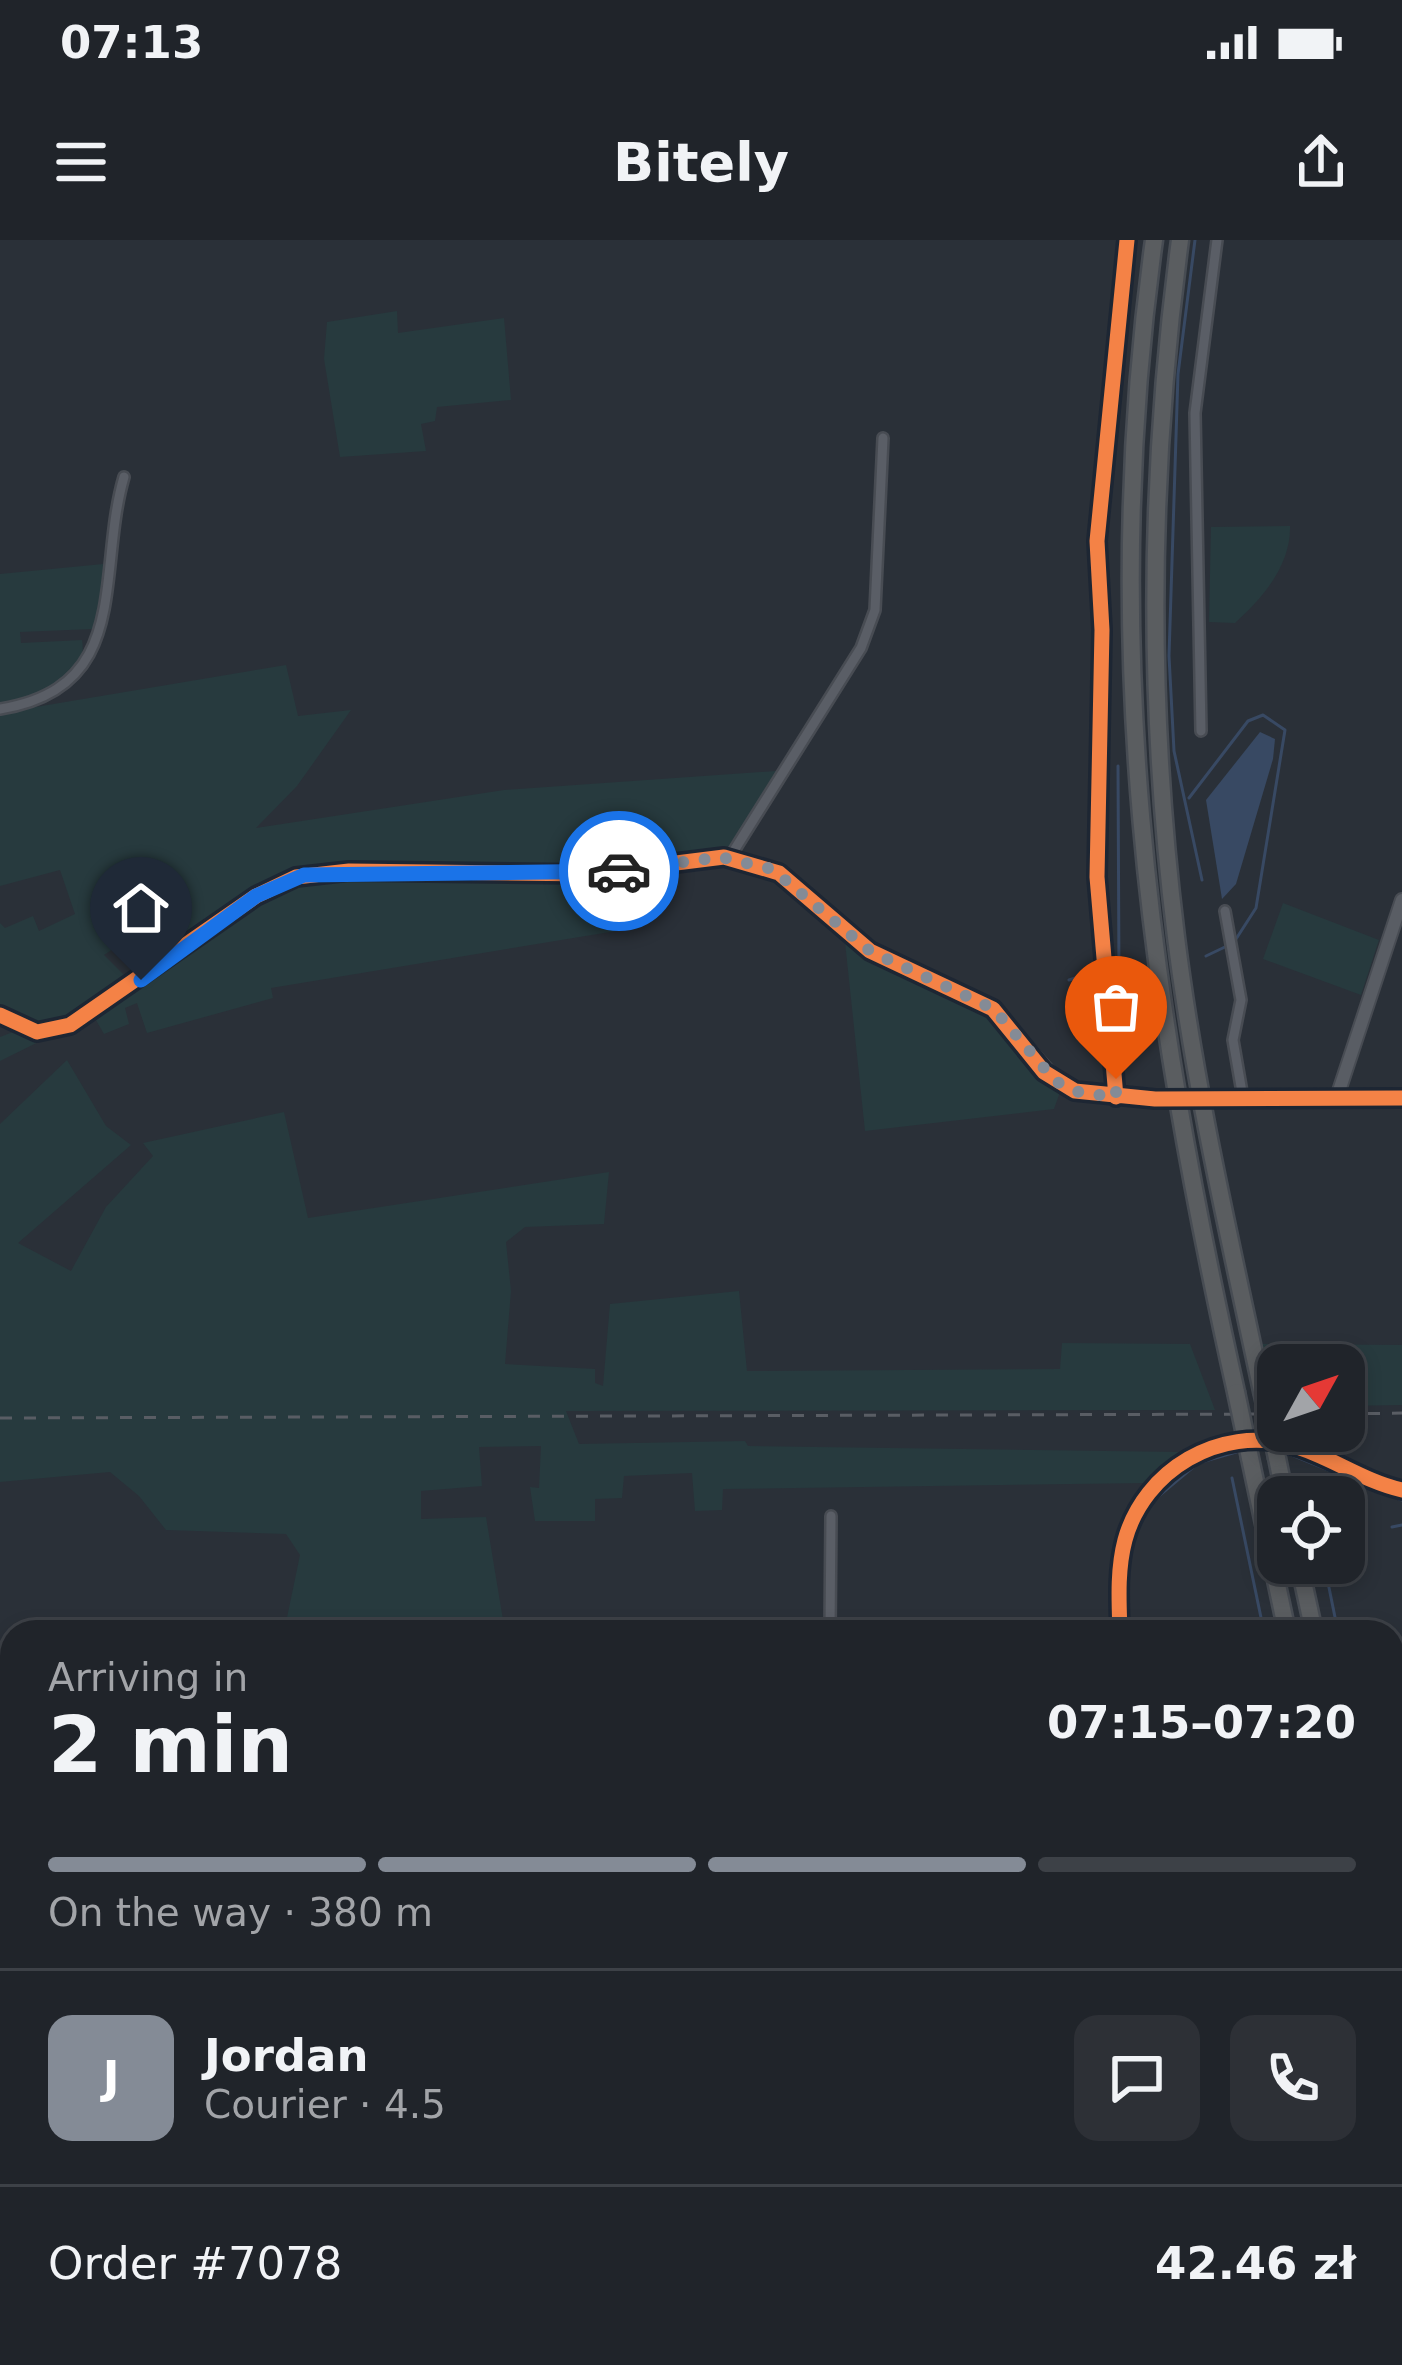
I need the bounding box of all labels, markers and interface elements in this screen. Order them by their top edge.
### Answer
text: 07:13 [60,16,203,69]
icon: menu [48,129,114,195]
icon: share [1288,129,1354,195]
text: Bitely [613,131,789,194]
courier [559,811,679,931]
icon: car [586,838,652,904]
pin [90,857,192,980]
icon: home [108,875,174,941]
pin [1065,956,1167,1079]
icon: bag [1083,974,1149,1040]
north arrow [1257,1344,1365,1452]
map controls [1257,1344,1365,1584]
button: locate [1257,1476,1365,1584]
text: Arriving in [48,1655,248,1700]
text: 07:15–07:20 [1047,1696,1356,1749]
text: 2 min [48,1700,293,1790]
text: On the way · 380 m [48,1890,433,1935]
button: chat [1074,2015,1200,2141]
button: phone [1230,2015,1356,2141]
text: Jordan [204,2029,368,2082]
text: J [103,2051,119,2104]
text: Courier · 4.5 [204,2082,446,2127]
text: Order #7078 [48,2237,342,2290]
text: 42.46 zł [1155,2237,1356,2290]

